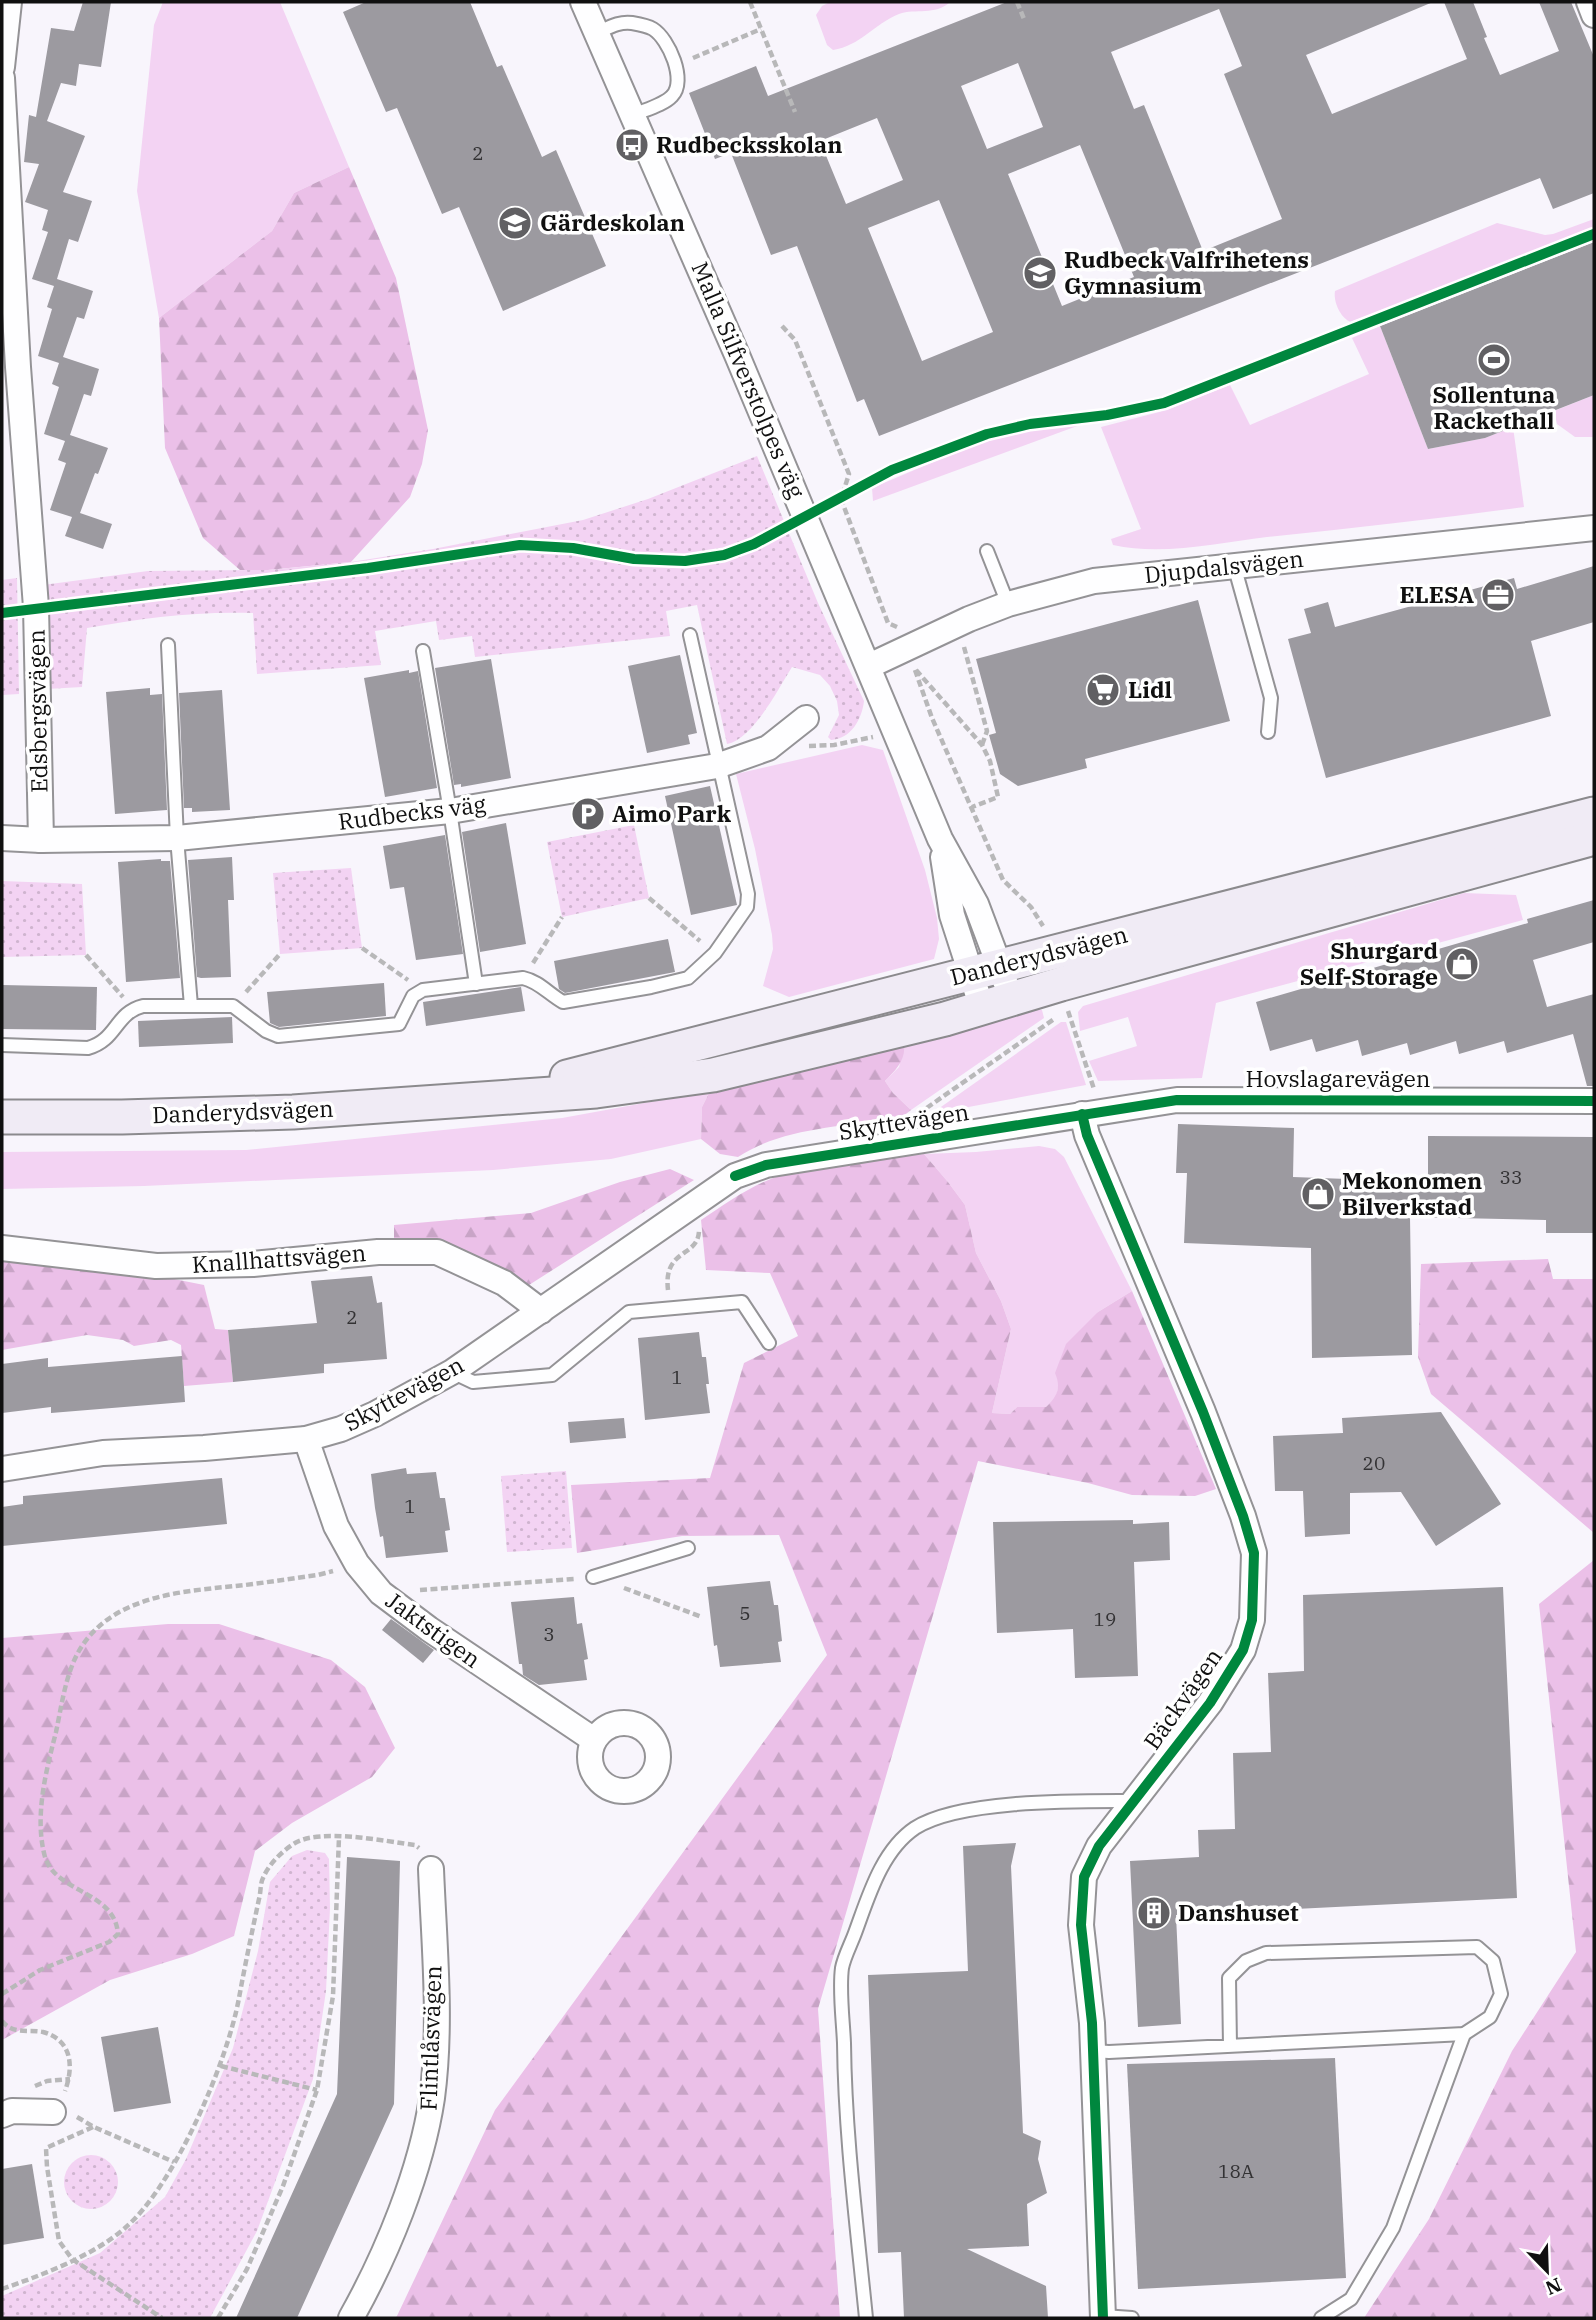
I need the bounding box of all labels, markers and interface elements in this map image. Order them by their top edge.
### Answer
bus stop icon: Rudbecksskolan [613,126,651,164]
place label: Rudbecksskolan [656,129,842,159]
house number: 2 [472,141,484,165]
school or university icon: Gärdeskolan [496,204,534,242]
place label: Gärdeskolan [540,207,685,237]
place label: Rudbeck Valfrihetens Gymnasium [1064,244,1309,300]
school or university icon: Rudbeck Valfrihetens Gymnasium [1021,254,1059,292]
street label: Malla Silfverstolpes väg [686,257,812,503]
sports icon: Sollentuna Rackethall [1475,341,1513,379]
place label: Sollentuna Rackethall [1433,379,1555,435]
street label: Djupdalsvägen [1143,543,1305,589]
office icon: ELESA [1479,576,1517,614]
place label: ELESA [1399,579,1474,609]
street label: Edsbergsvägen [21,629,53,793]
supermarket icon: Lidl [1084,671,1122,709]
place label: Lidl [1128,674,1172,704]
street label: Rudbecks väg [336,788,488,836]
parking icon: Aimo Park [569,795,607,833]
place label: Aimo Park [612,798,732,828]
street label: Danderydsvägen [947,919,1131,992]
place label: Shurgard Self-Storage [1300,935,1438,991]
shop icon: Shurgard Self-Storage [1443,945,1481,983]
street label: Hovslagarevägen [1245,1063,1431,1093]
street label: Danderydsvägen [152,1093,334,1129]
street label: Skyttevägen [837,1096,971,1146]
place label: Mekonomen Bilverkstad [1342,1165,1482,1221]
house number: 33 [1500,1165,1522,1189]
shop icon: Mekonomen Bilverkstad [1299,1175,1337,1213]
street label: Knallhattsvägen [191,1237,367,1279]
house number: 2 [346,1305,358,1329]
street label: Skyttevägen [338,1349,469,1437]
house number: 1 [671,1365,683,1389]
house number: 20 [1363,1451,1385,1475]
house number: 1 [404,1494,416,1518]
street label: Jaktstigen [380,1585,487,1674]
house number: 5 [739,1601,751,1625]
house number: 19 [1094,1607,1116,1631]
house number: 3 [543,1622,555,1646]
street label: Bäckvägen [1136,1642,1228,1755]
building icon: Danshuset [1135,1894,1173,1932]
place label: Danshuset [1178,1897,1299,1927]
street label: Flintlåsvägen [412,1965,448,2111]
house number: 18A [1218,2159,1254,2183]
north arrow [1512,2236,1582,2306]
text: N [1542,2273,1565,2301]

